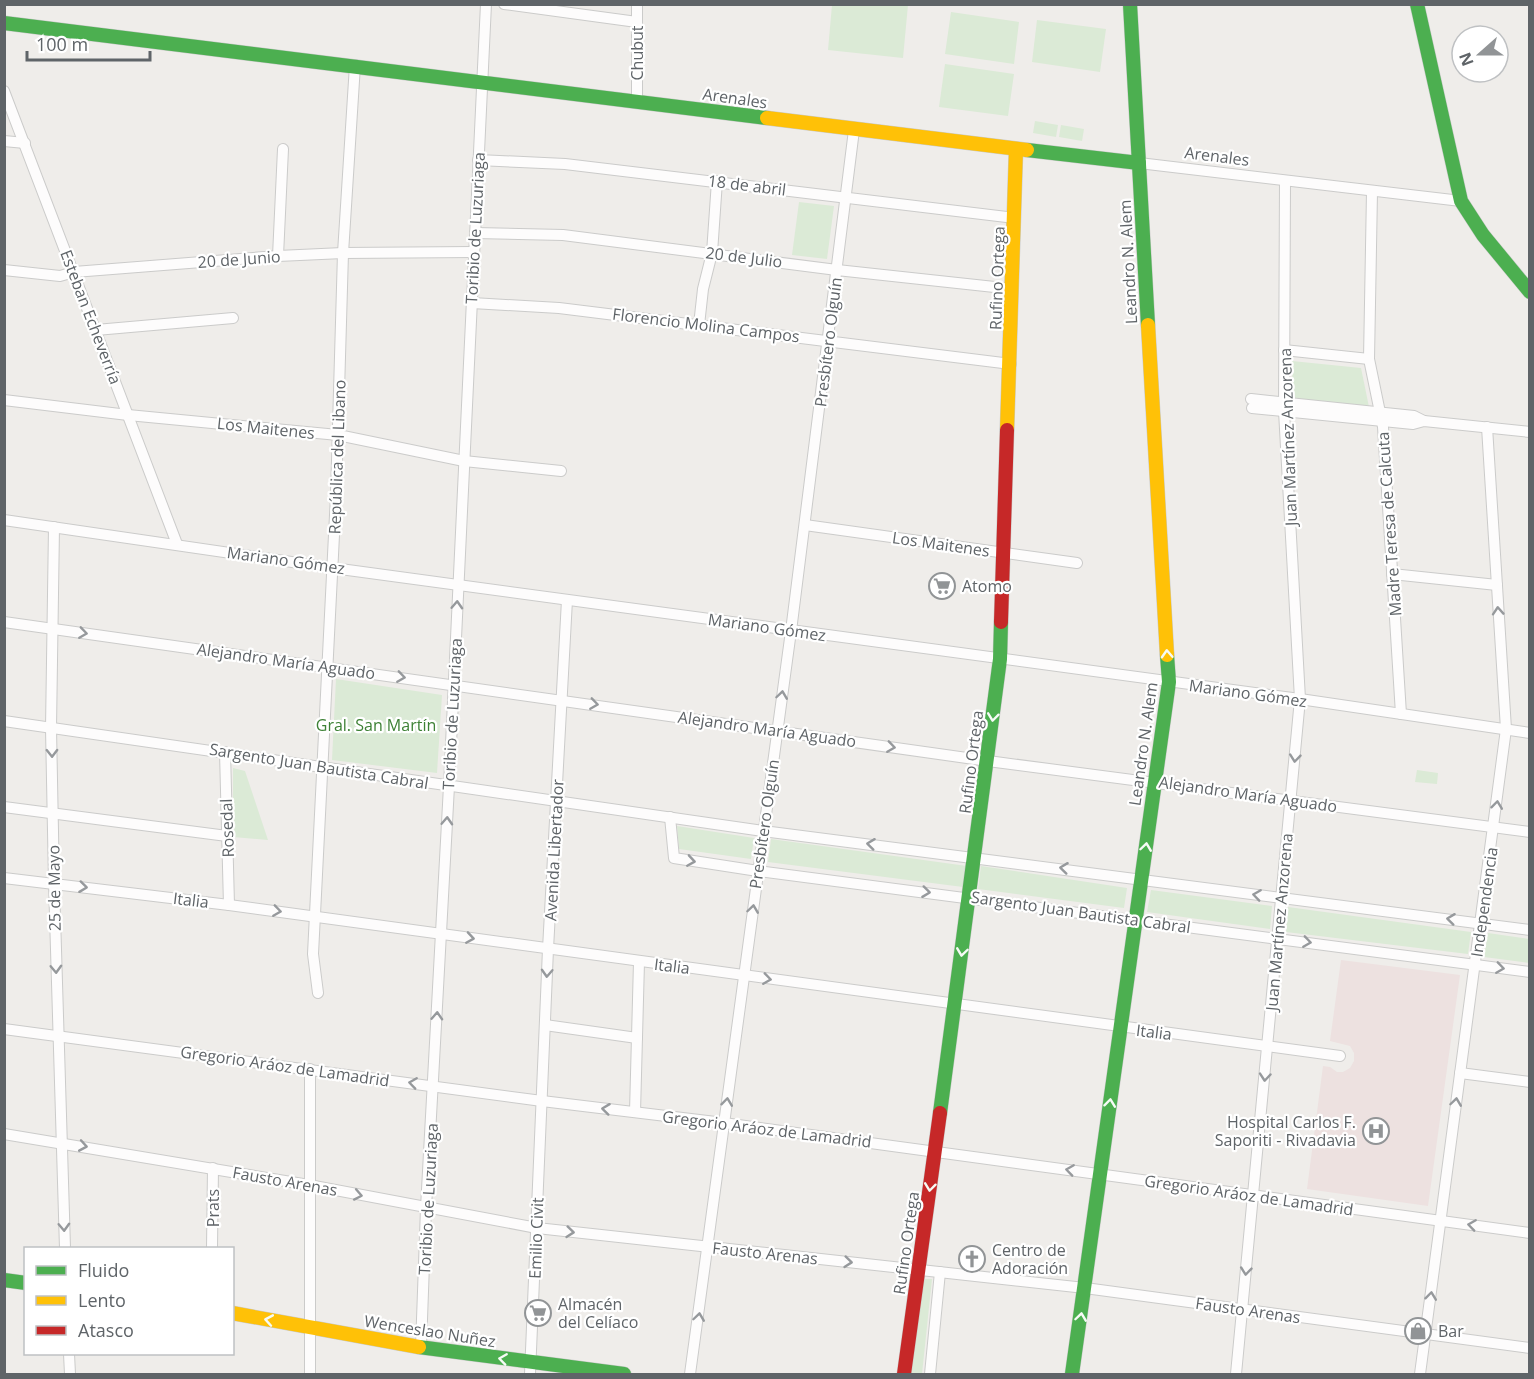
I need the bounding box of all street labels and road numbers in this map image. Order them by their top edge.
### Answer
street label: Chubut [626,25,648,81]
street label: Arenales [701,83,769,113]
street label: Arenales [1183,141,1251,171]
street label: Toribio de Luzuriaga [460,151,490,305]
street label: 18 de abril [707,169,787,201]
street label: Leandro N. Alem [1114,199,1142,325]
street label: Rufino Ortega [984,226,1010,330]
street label: 20 de Julio [704,241,784,273]
street label: 20 de Junio [197,245,281,273]
street label: Esteban Echeverría [55,247,127,387]
street label: Presbítero Olguín [809,276,847,408]
street label: Florencio Molina Campos [611,303,801,347]
street label: Juan Martínez Anzorena [1274,348,1302,528]
street label: República del Libano [323,379,351,535]
street label: Los Maitenes [216,412,316,444]
street label: Madre Teresa de Calcuta [1372,431,1406,617]
street label: Los Maitenes [891,526,991,562]
street label: Mariano Gómez [226,541,346,579]
street label: Mariano Gómez [707,608,827,646]
street label: Toribio de Luzuriaga [437,637,467,791]
street label: Alejandro María Aguado [195,638,377,684]
street label: Mariano Gómez [1188,674,1308,712]
street label: Leandro N. Alem [1123,681,1163,807]
street label: Alejandro María Aguado [676,706,858,752]
street label: Rufino Ortega [954,709,988,815]
street label: Sargento Juan Bautista Cabral [208,738,430,794]
street label: Presbítero Olguín [744,758,784,890]
street label: Alejandro María Aguado [1157,771,1339,817]
street label: Avenida Libertador [539,778,569,921]
street label: Rosedal [215,798,239,858]
street label: Juan Martínez Anzorena [1260,832,1298,1014]
street label: 25 de Mayo [42,845,66,931]
street label: Independencia [1465,846,1503,958]
street label: Sargento Juan Bautista Cabral [970,886,1192,938]
street label: Italia [172,887,210,913]
street label: Italia [653,953,691,979]
street label: Italia [1135,1019,1173,1045]
street label: Gregorio Aráoz de Lamadrid [179,1040,391,1092]
street label: Gregorio Aráoz de Lamadrid [661,1105,873,1153]
street label: Toribio de Luzuriaga [413,1122,443,1276]
street label: Fausto Arenas [231,1161,339,1201]
street label: Gregorio Aráoz de Lamadrid [1143,1169,1355,1221]
street label: Prats [202,1189,224,1227]
street label: Rufino Ortega [888,1190,924,1296]
street label: Emilio Civit [524,1197,548,1279]
street label: Fausto Arenas [711,1237,819,1269]
street label: Fausto Arenas [1194,1292,1302,1328]
street label: Wenceslao Nuñez [363,1310,497,1352]

